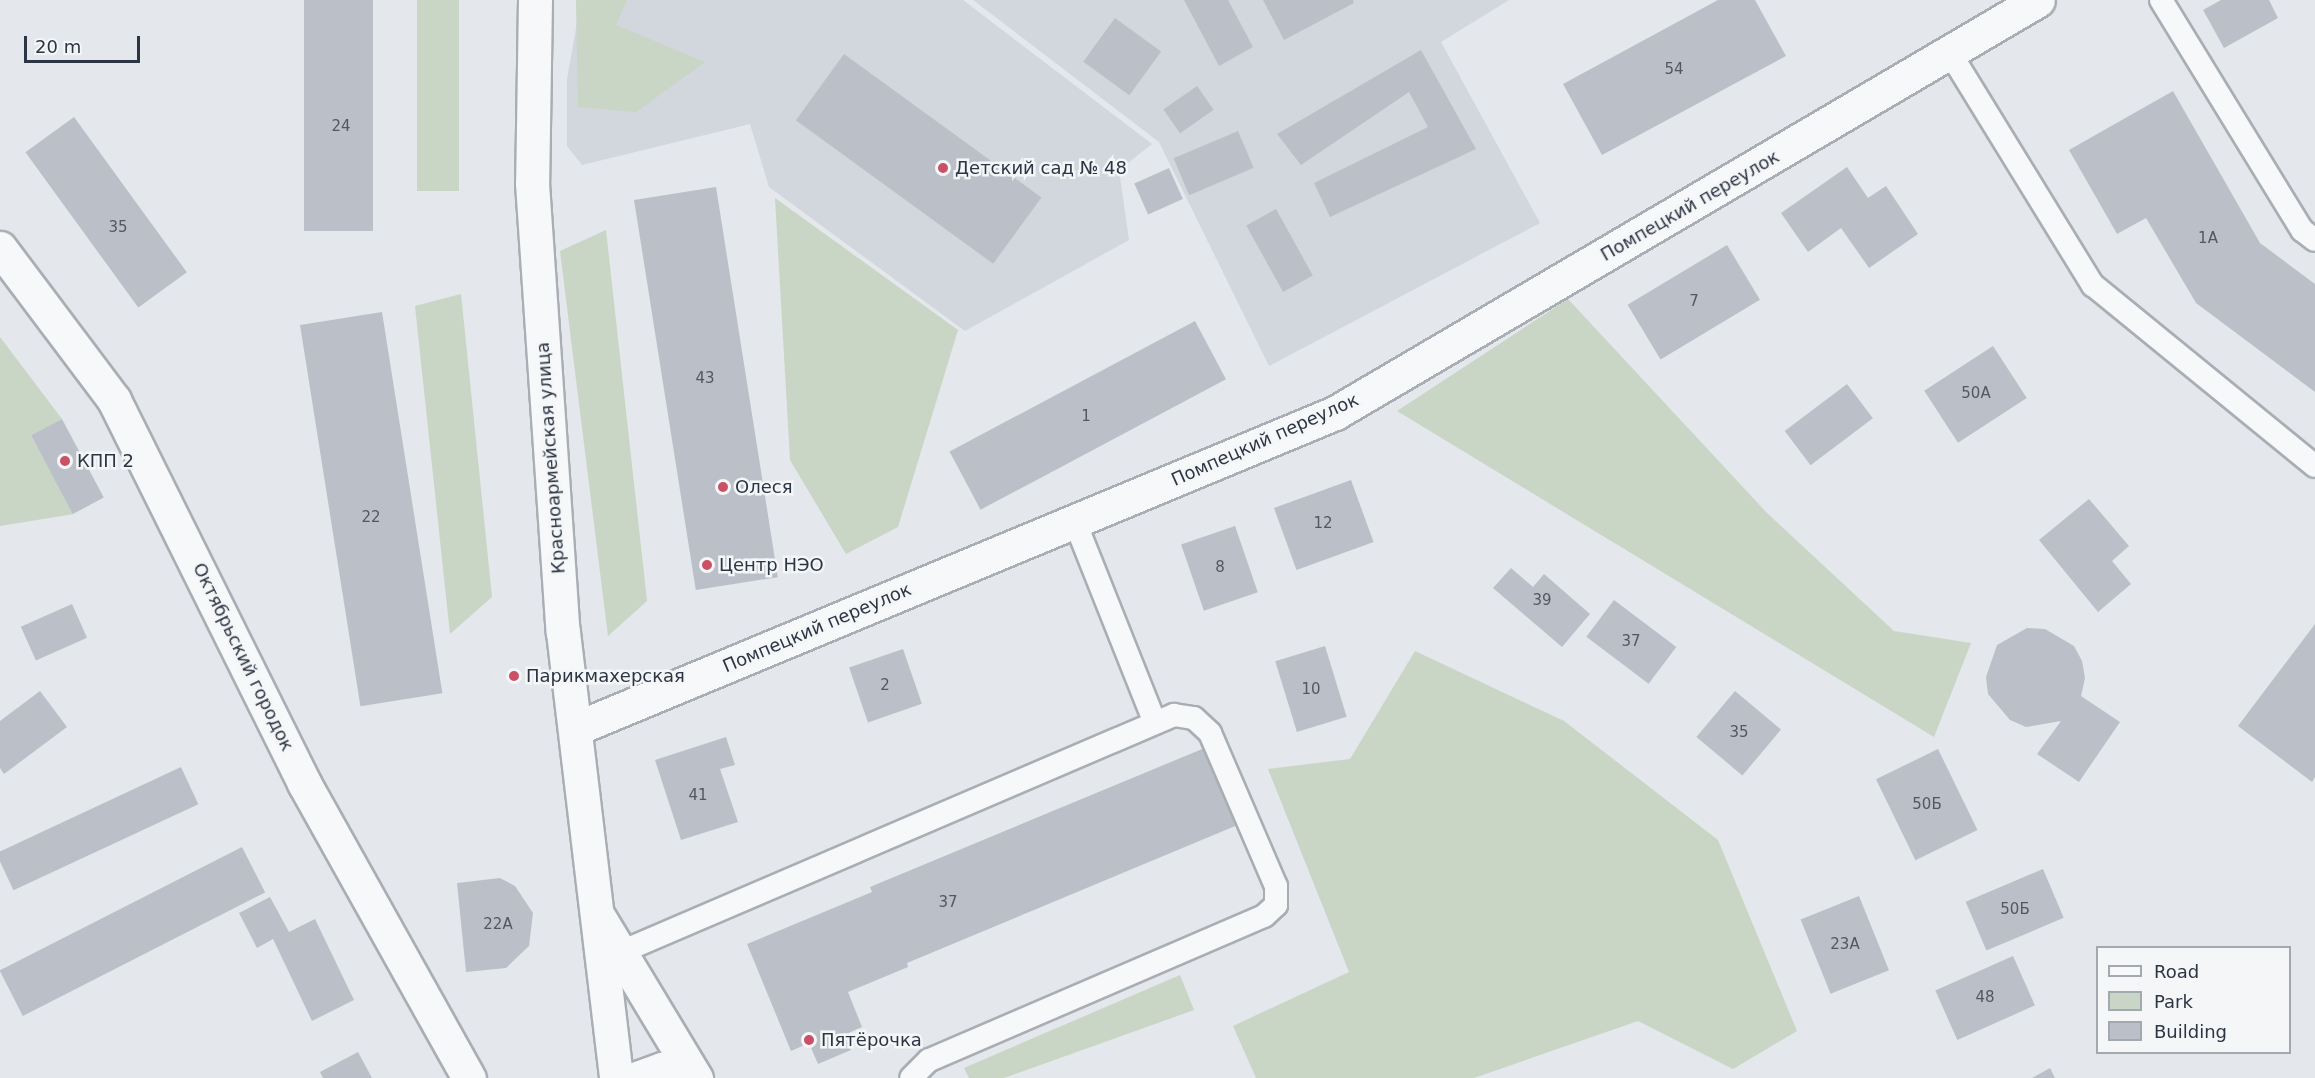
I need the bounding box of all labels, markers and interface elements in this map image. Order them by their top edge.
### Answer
scale bar [27,24,142,62]
text: 20 m [35,36,81,57]
house number: 54 [1664,61,1684,79]
house number: 24 [331,118,351,136]
street label: Помпецкий переулок [1597,146,1783,266]
place label: Детский сад № 48 [955,157,1127,179]
marker: Детский сад № 48 [936,161,950,175]
house number: 35 [108,219,128,237]
house number: 1А [2198,230,2218,248]
house number: 7 [1689,293,1699,311]
street label: Красноармейская улица [532,341,570,575]
house number: 43 [695,370,715,388]
house number: 50А [1961,385,1991,403]
street label: Помпецкий переулок [1168,389,1362,491]
house number: 1 [1081,408,1091,426]
place label: КПП 2 [77,450,134,472]
marker: КПП 2 [58,454,72,468]
place label: Олеся [735,476,792,498]
marker: Олеся [716,480,730,494]
house number: 22 [361,509,381,527]
house number: 12 [1313,515,1333,533]
place label: Центр НЭО [719,554,824,576]
marker: Центр НЭО [700,558,714,572]
street label: Октябрьский городок [188,559,298,755]
house number: 8 [1215,559,1225,577]
street label: Помпецкий переулок [720,578,914,678]
house number: 39 [1532,592,1552,610]
house number: 37 [1621,633,1641,651]
place label: Парикмахерская [526,665,685,687]
marker: Парикмахерская [507,669,521,683]
house number: 2 [880,677,890,695]
house number: 10 [1301,681,1321,699]
house number: 35 [1729,724,1749,742]
house number: 41 [688,787,708,805]
house number: 50Б [1912,796,1942,814]
house number: 37 [938,894,958,912]
house number: 50Б [2000,901,2030,919]
house number: 22А [483,916,513,934]
house number: 23А [1830,936,1860,954]
legend [2096,946,2291,1054]
text: Road [2154,961,2199,982]
house number: 48 [1975,989,1995,1007]
text: Park [2154,991,2193,1012]
text: Building [2154,1021,2227,1042]
place label: Пятёрочка [821,1029,922,1051]
marker: Пятёрочка [802,1033,816,1047]

